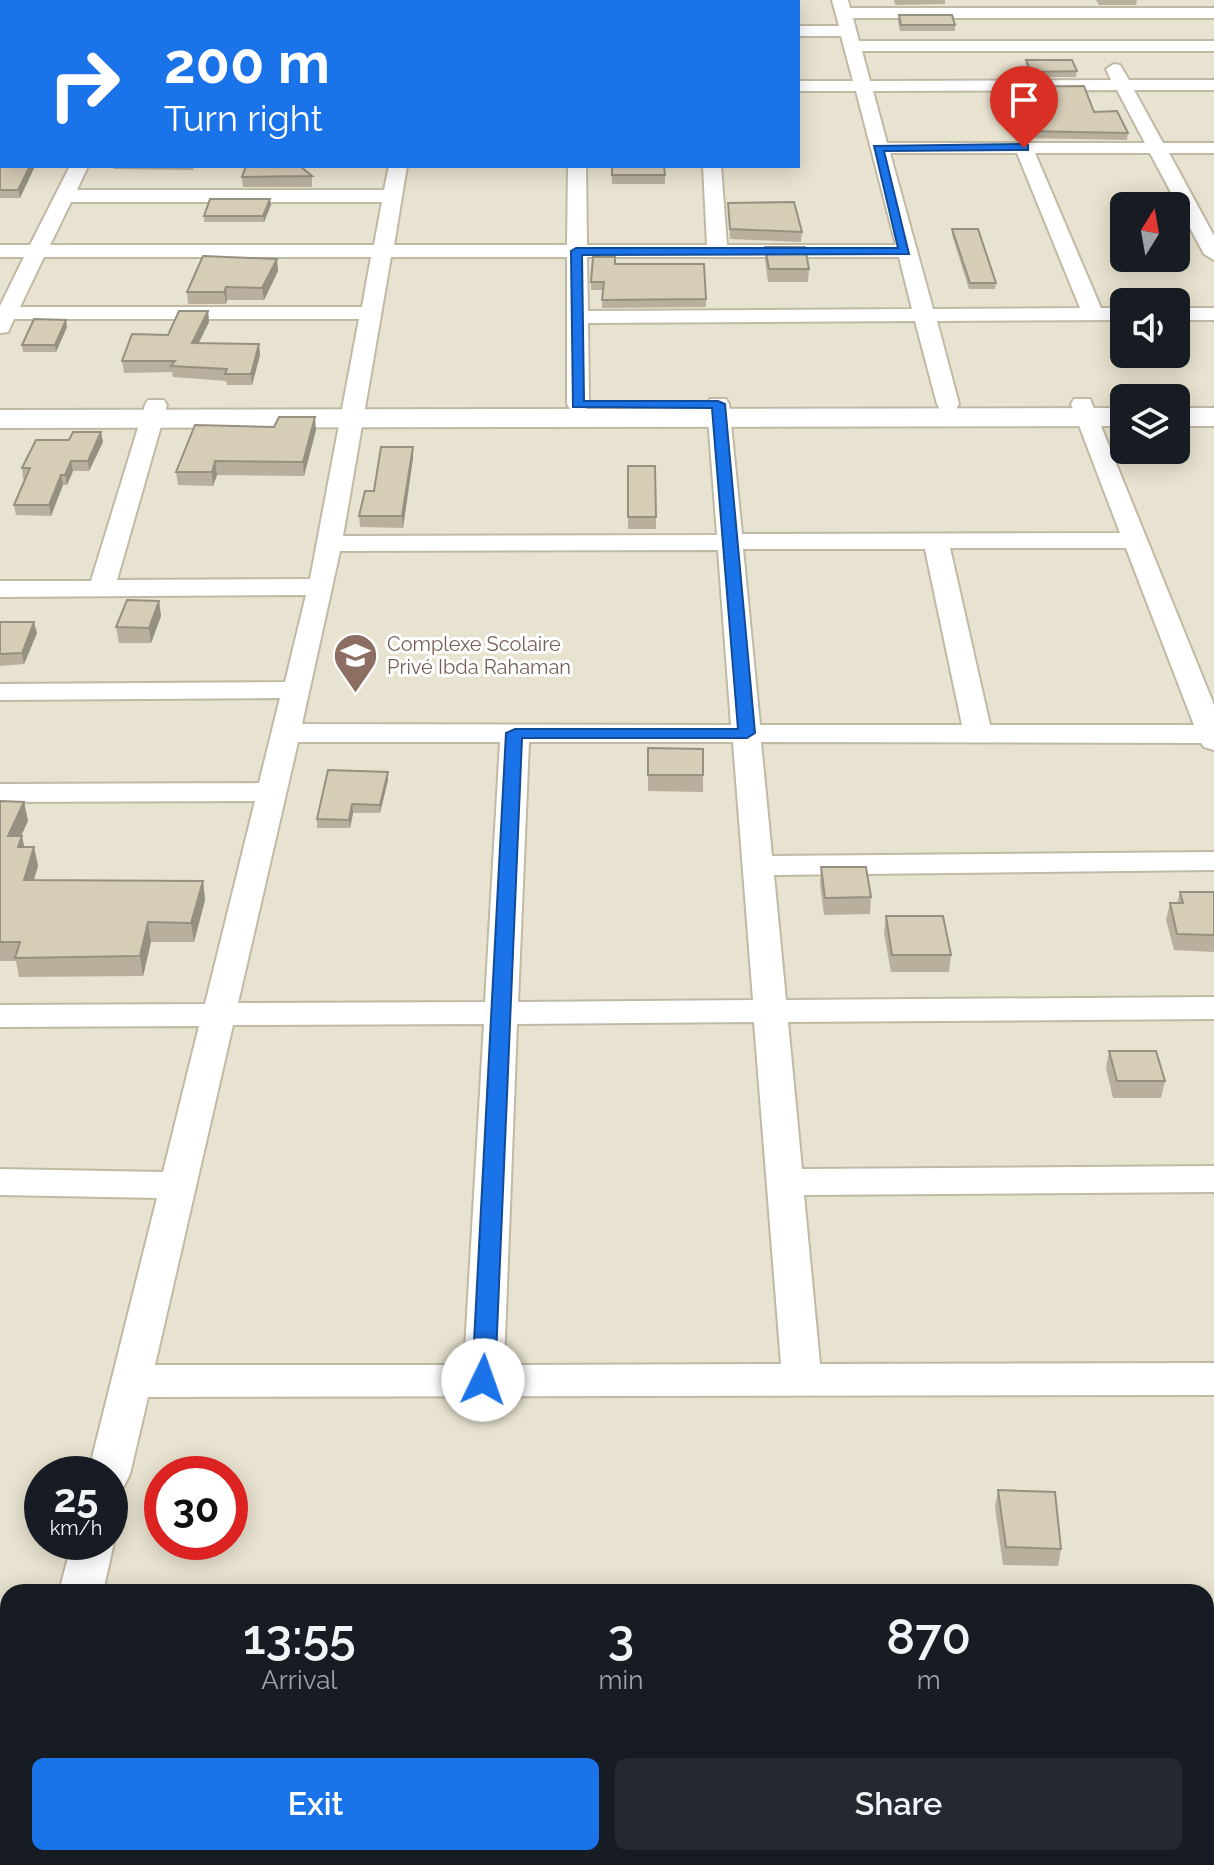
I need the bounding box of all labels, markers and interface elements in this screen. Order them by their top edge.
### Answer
text: 200 m [164,30,330,96]
icon: right [32,32,136,136]
pin [990,66,1058,148]
icon: arrive [1002,78,1046,122]
text: Turn right [164,97,323,139]
north arrow [1110,192,1190,272]
map controls [1110,192,1190,464]
button: sound [1110,288,1190,368]
button: layers [1110,384,1190,464]
school or university icon: Complexe Scolaire Privé Ibda Rahaman [332,631,380,694]
place label: Complexe Scolaire Privé Ibda Rahaman [387,632,571,679]
position arrow [441,1338,525,1422]
speed limit sign: 30 [144,1456,248,1560]
text: 25 [54,1474,98,1521]
text: km/h [50,1516,102,1540]
text: 13:55 [243,1609,356,1665]
text: 3 [608,1609,634,1665]
text: 870 [886,1609,971,1665]
text: Arrival [261,1665,337,1695]
text: min [599,1665,643,1695]
text: m [917,1665,941,1695]
button: Exit [32,1758,599,1850]
button: Share [615,1758,1182,1850]

